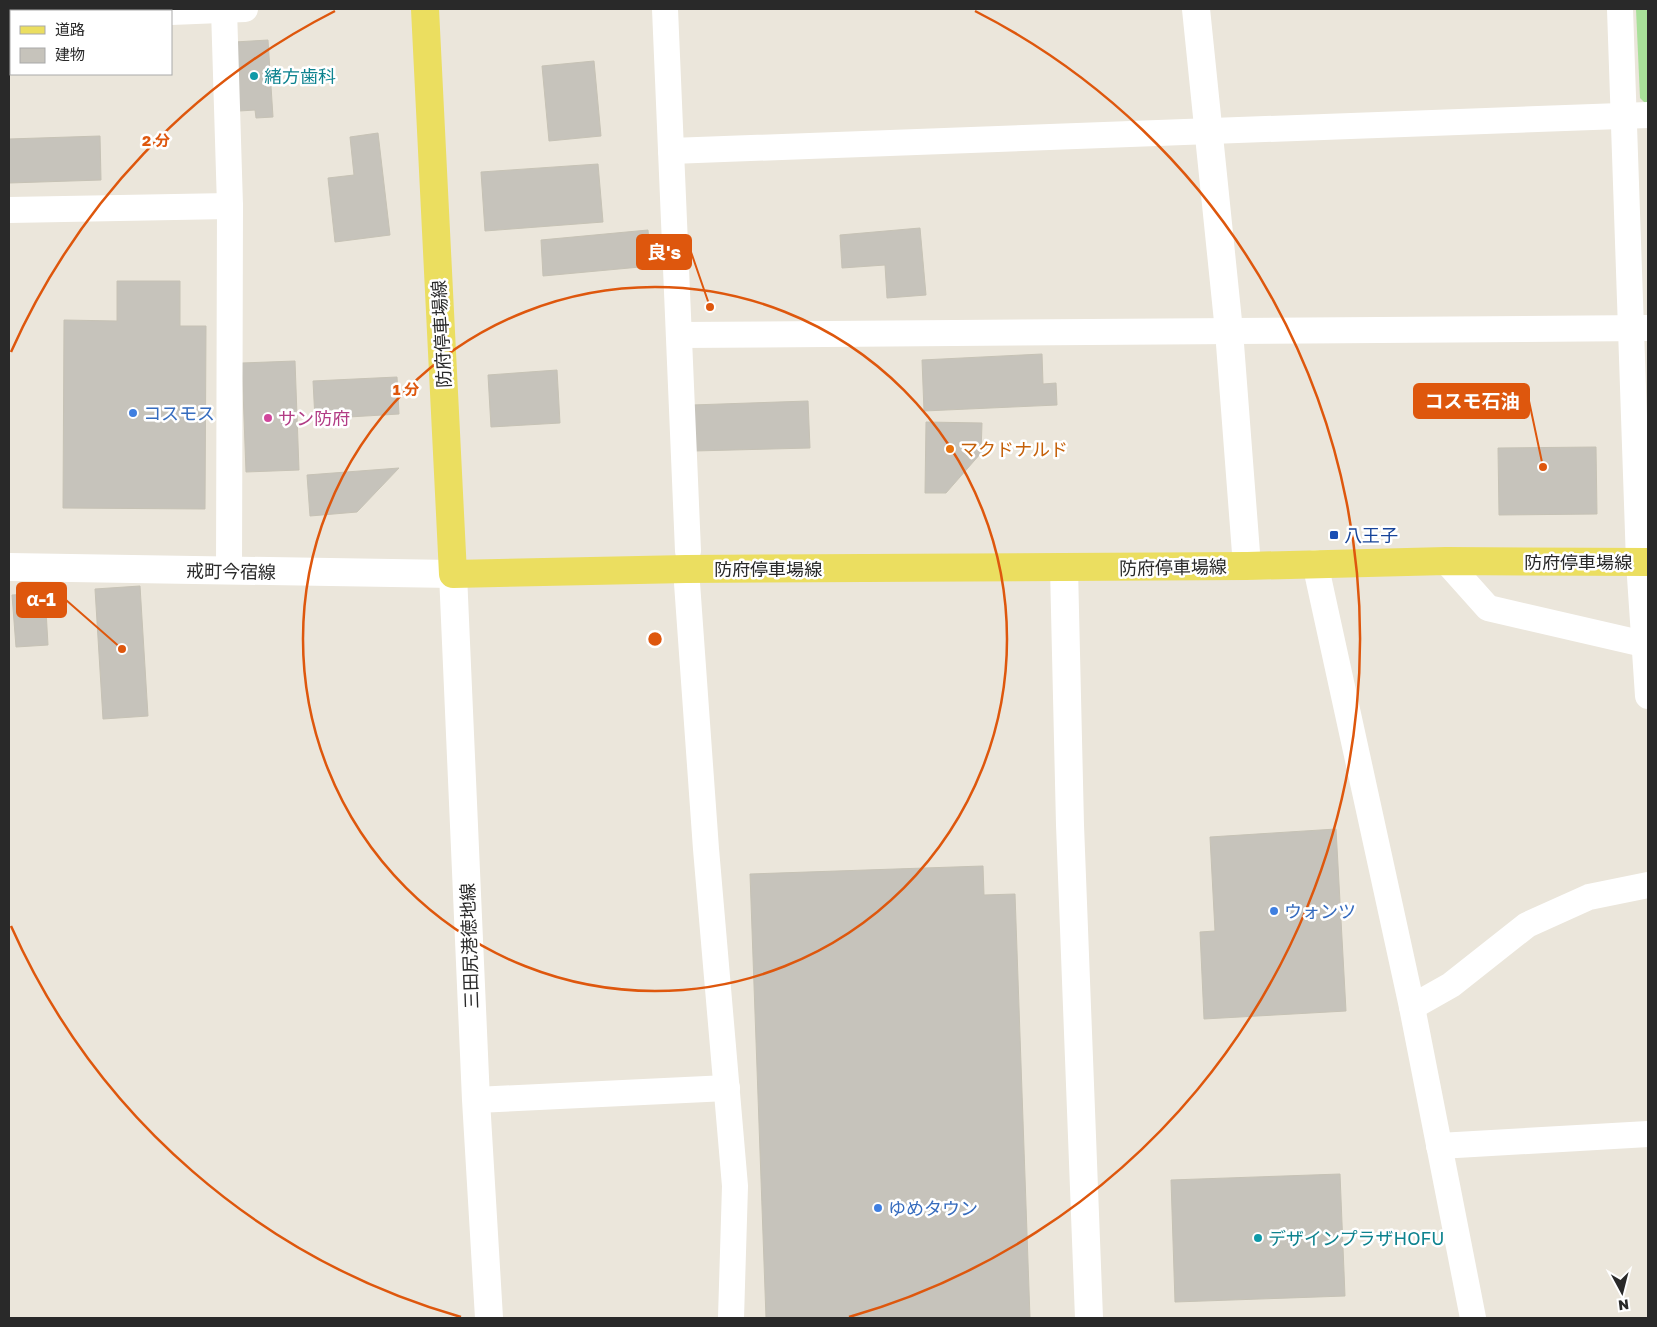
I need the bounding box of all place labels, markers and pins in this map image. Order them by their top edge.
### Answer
place label: 緒方歯科 [264,65,336,87]
marker: 緒方歯科 [248,70,260,82]
callout: 良's [637,235,691,269]
callout: コスモ石油 [1414,384,1529,418]
place label: コスモス [143,402,215,424]
marker: コスモス [127,407,139,419]
place label: サン防府 [278,407,350,429]
marker: サン防府 [262,412,274,424]
place label: マクドナルド [960,438,1068,460]
marker: マクドナルド [944,443,956,455]
place label: 八王子 [1344,524,1398,546]
marker: 八王子 [1328,529,1340,541]
callout: α-1 [17,583,66,617]
centre of rings [646,630,664,648]
place label: ウォンツ [1284,900,1356,922]
marker: ウォンツ [1268,905,1280,917]
place label: ゆめタウン [888,1197,978,1219]
marker: ゆめタウン [872,1202,884,1214]
place label: デザインプラザHOFU [1268,1227,1444,1249]
marker: デザインプラザHOFU [1252,1232,1264,1244]

